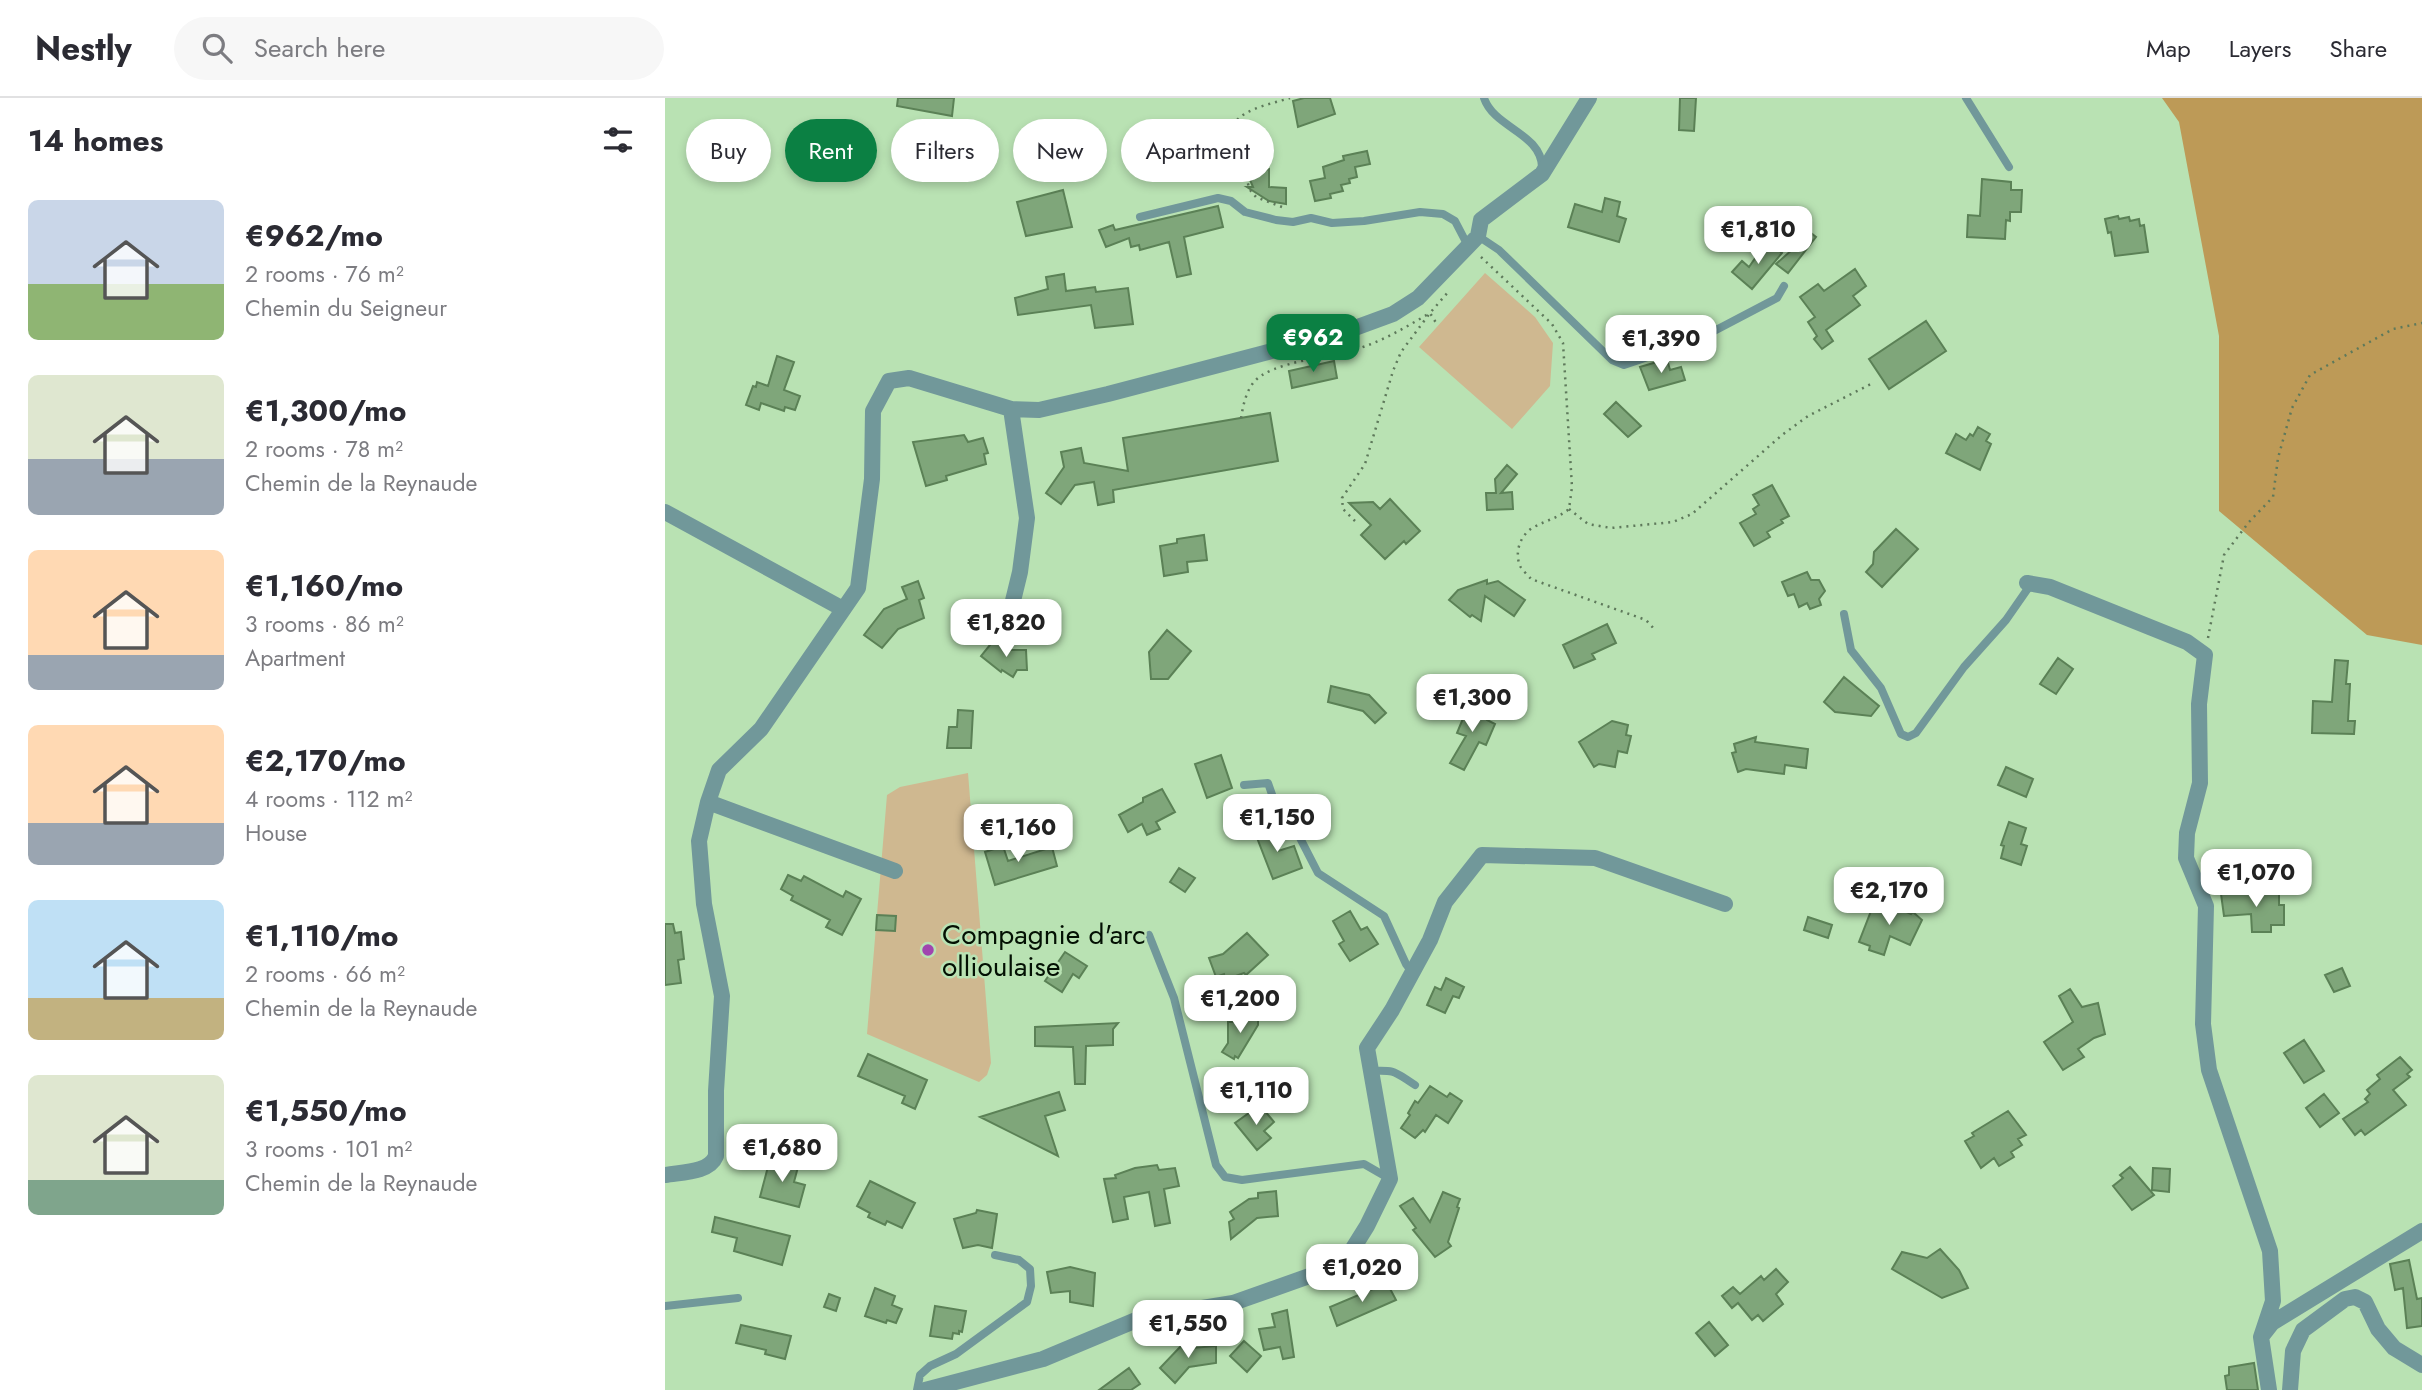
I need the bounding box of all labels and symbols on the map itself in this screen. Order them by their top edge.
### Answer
pin: €1,810 [1701,206,1815,266]
pin: €962 [1272,314,1354,374]
pin: €1,390 [1604,316,1718,375]
pin: €1,820 [949,600,1063,659]
pin: €1,300 [1415,674,1529,734]
pin: €1,150 [1220,794,1334,854]
pin: €1,160 [961,804,1075,864]
pin: €1,070 [2199,850,2313,909]
pin: €2,170 [1832,868,1946,927]
place label: Compagnie d'arc ollioulaise [942,914,1146,987]
marker: Compagnie d'arc ollioulaise [920,942,936,958]
pin: €1,200 [1183,976,1297,1035]
pin: €1,110 [1199,1068,1313,1127]
pin: €1,680 [725,1124,839,1184]
pin: €1,020 [1305,1244,1419,1304]
pin: €1,550 [1131,1300,1245,1360]

